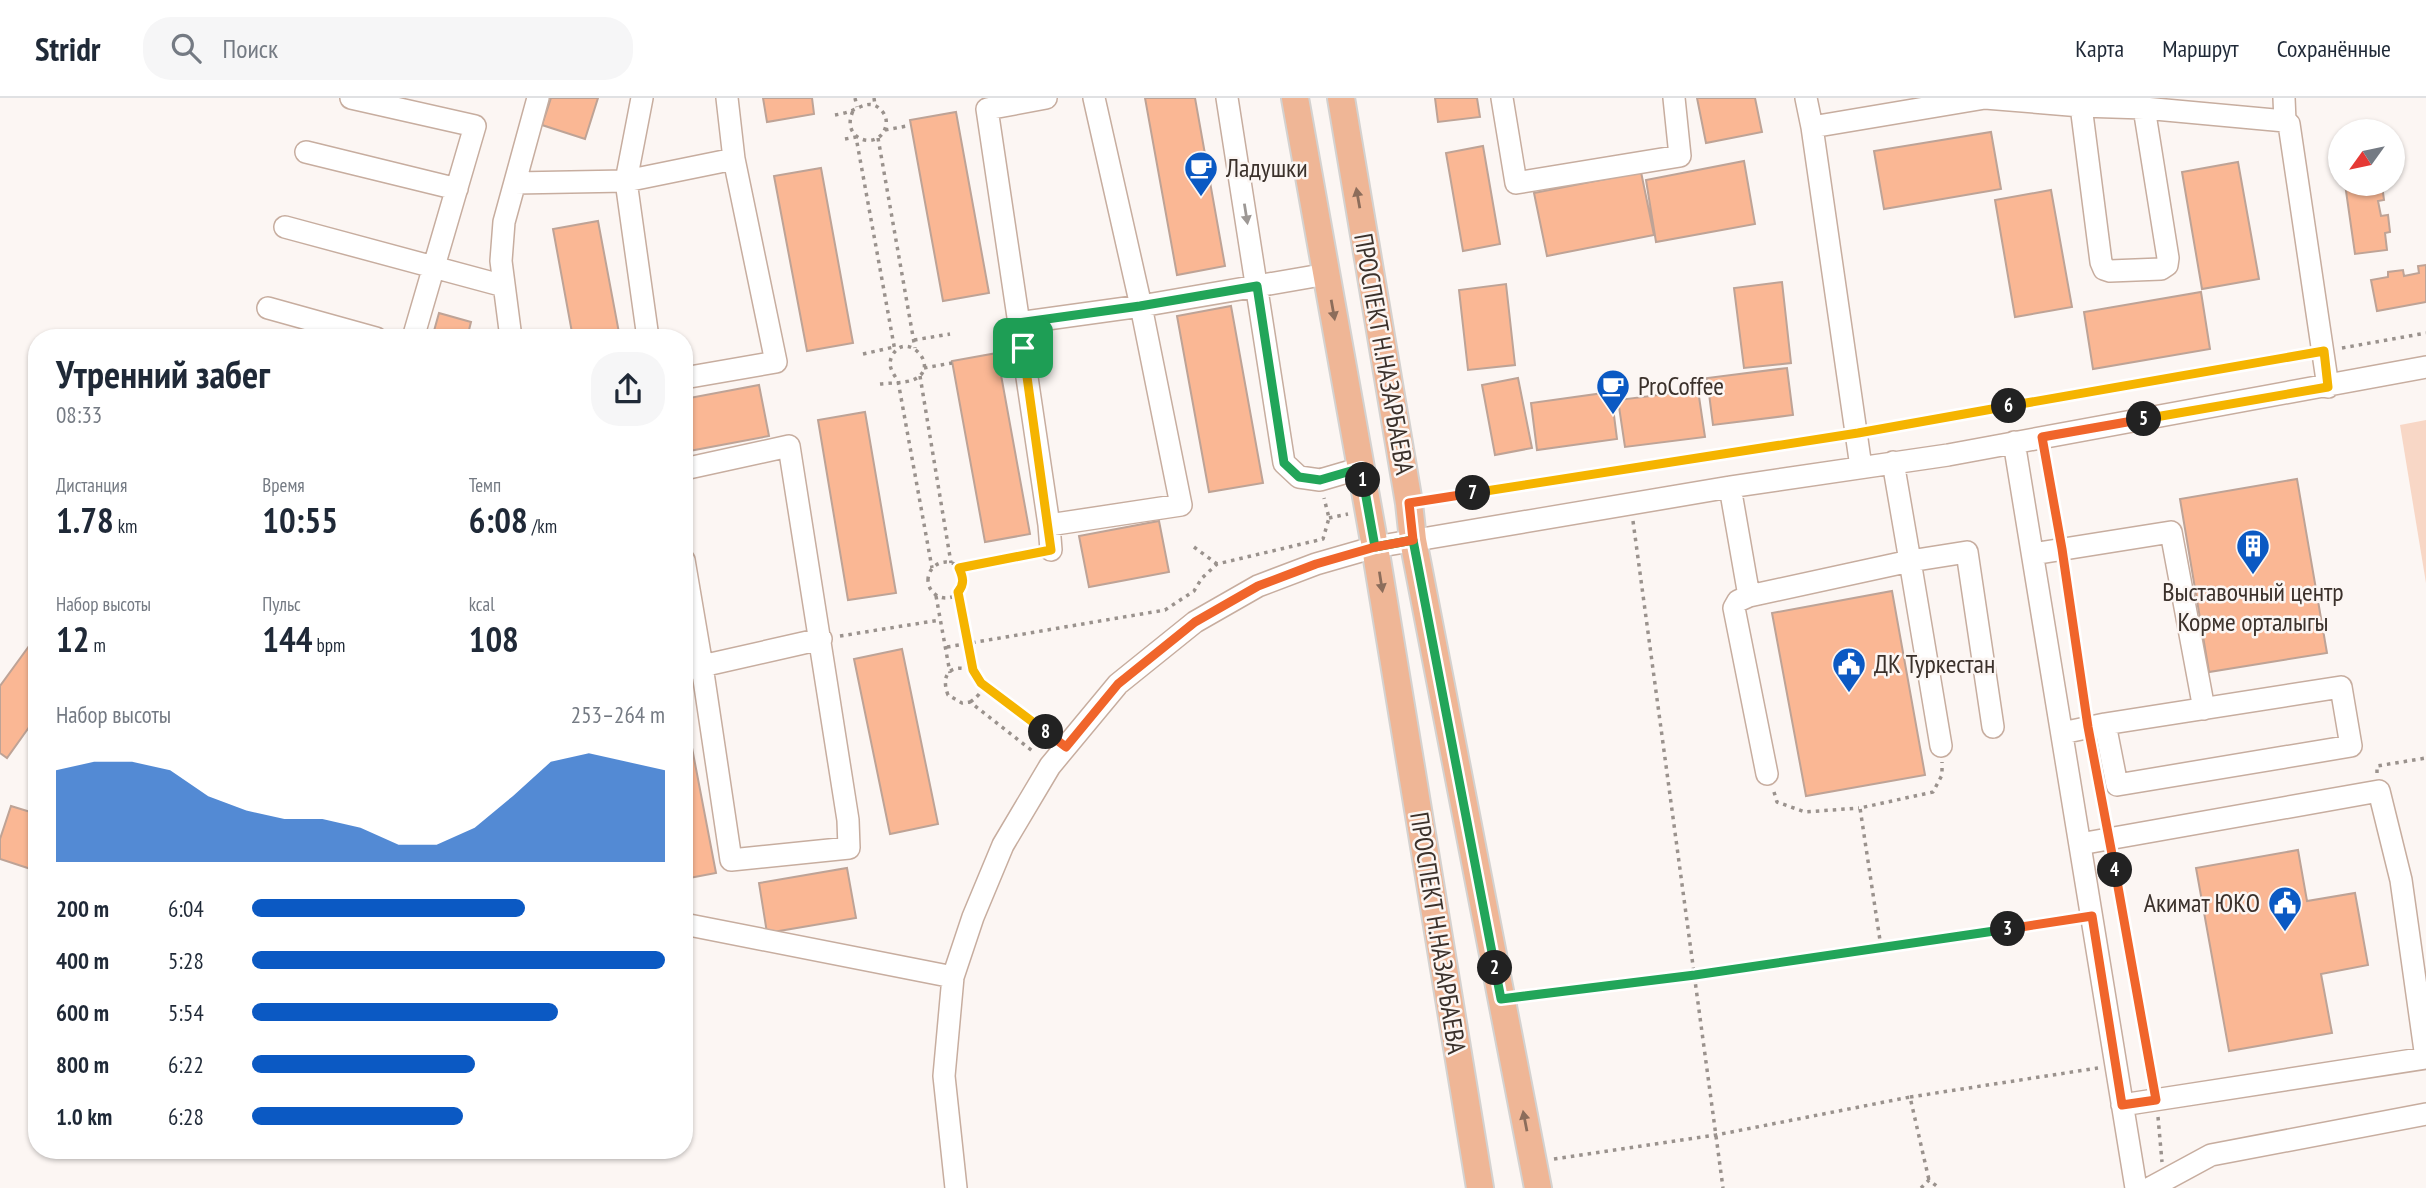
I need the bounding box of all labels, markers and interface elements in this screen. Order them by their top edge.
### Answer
search box [143,17,633,80]
text: Stridr [35,27,101,70]
icon: search [167,29,205,67]
text: Поиск [223,32,278,65]
text: Карта [2075,33,2124,64]
text: Маршрут [2162,33,2239,64]
text: Сохранённые [2277,33,2391,64]
north arrow [2328,119,2404,196]
map controls [2328,119,2405,196]
cafe icon: Ладушки [1182,149,1220,198]
place label: Ладушки [1225,151,1308,184]
one-way arrow [1352,187,1363,209]
one-way arrow [1241,203,1252,225]
street label: ПРОСПЕКТ Н.НАЗАРБАЕВА [1347,231,1422,478]
one-way arrow [1328,299,1339,321]
pin [993,318,1053,378]
icon: arrive [1004,329,1042,367]
text: Утренний забег [56,349,270,398]
button: share [591,352,665,426]
cafe icon: ProCoffee [1594,367,1632,416]
place label: ProCoffee [1638,369,1724,402]
pin: 6 [1992,388,2026,424]
text: 6 [2004,393,2013,417]
text: 08:33 [56,400,102,429]
pin: 5 [2126,402,2162,436]
text: 5 [2139,406,2148,430]
pin: 1 [1346,462,1380,498]
text: 1 [1358,467,1367,491]
text: Дистанция [56,473,127,497]
text: Время [262,473,305,497]
text: Темп [469,473,501,497]
pin: 7 [1456,476,1490,510]
text: 7 [1468,480,1477,504]
text: 1.78 [56,497,114,543]
text: 10:55 [262,497,338,543]
text: 6:08 [469,497,528,543]
text: km [114,514,137,538]
text: /km [528,514,557,538]
building icon: Выставочный центр Корме орталыгы [2234,527,2272,576]
one-way arrow [1376,571,1387,593]
place label: Выставочный центр Корме орталыгы [2162,575,2344,638]
text: Набор высоты [56,592,151,616]
text: Пульс [262,592,301,616]
text: kcal [469,592,495,616]
text: 12 [56,616,89,662]
text: 144 [262,616,313,662]
text: 108 [469,616,519,662]
text: m [89,633,106,657]
text: bpm [313,633,345,657]
public building icon: ДК Туркестан [1830,645,1868,694]
place label: ДК Туркестан [1874,647,1995,680]
text: Набор высоты [56,700,171,729]
text: 253–264 m [571,700,665,729]
pin: 8 [1028,714,1064,750]
text: 8 [1041,719,1050,743]
street label: ПРОСПЕКТ Н.НАЗАРБАЕВА [1403,810,1474,1057]
pin: 4 [2098,852,2132,888]
text: 4 [2110,857,2119,881]
public building icon: Акимат ЮКО [2266,884,2304,933]
place label: Акимат ЮКО [2144,886,2260,919]
text: 200 m [56,894,109,923]
text: 6:04 [168,894,204,923]
pin: 3 [1990,912,2025,946]
text: 3 [2003,916,2012,940]
text: 400 m [56,946,109,975]
text: 5:28 [168,946,204,975]
pin: 2 [1478,950,1512,986]
text: 2 [1490,955,1499,979]
text: 600 m [56,998,109,1027]
text: 5:54 [168,998,204,1027]
text: 800 m [56,1050,109,1079]
text: 6:22 [168,1050,204,1079]
text: 1.0 km [56,1102,112,1131]
text: 6:28 [168,1102,204,1131]
one-way arrow [1519,1110,1530,1132]

